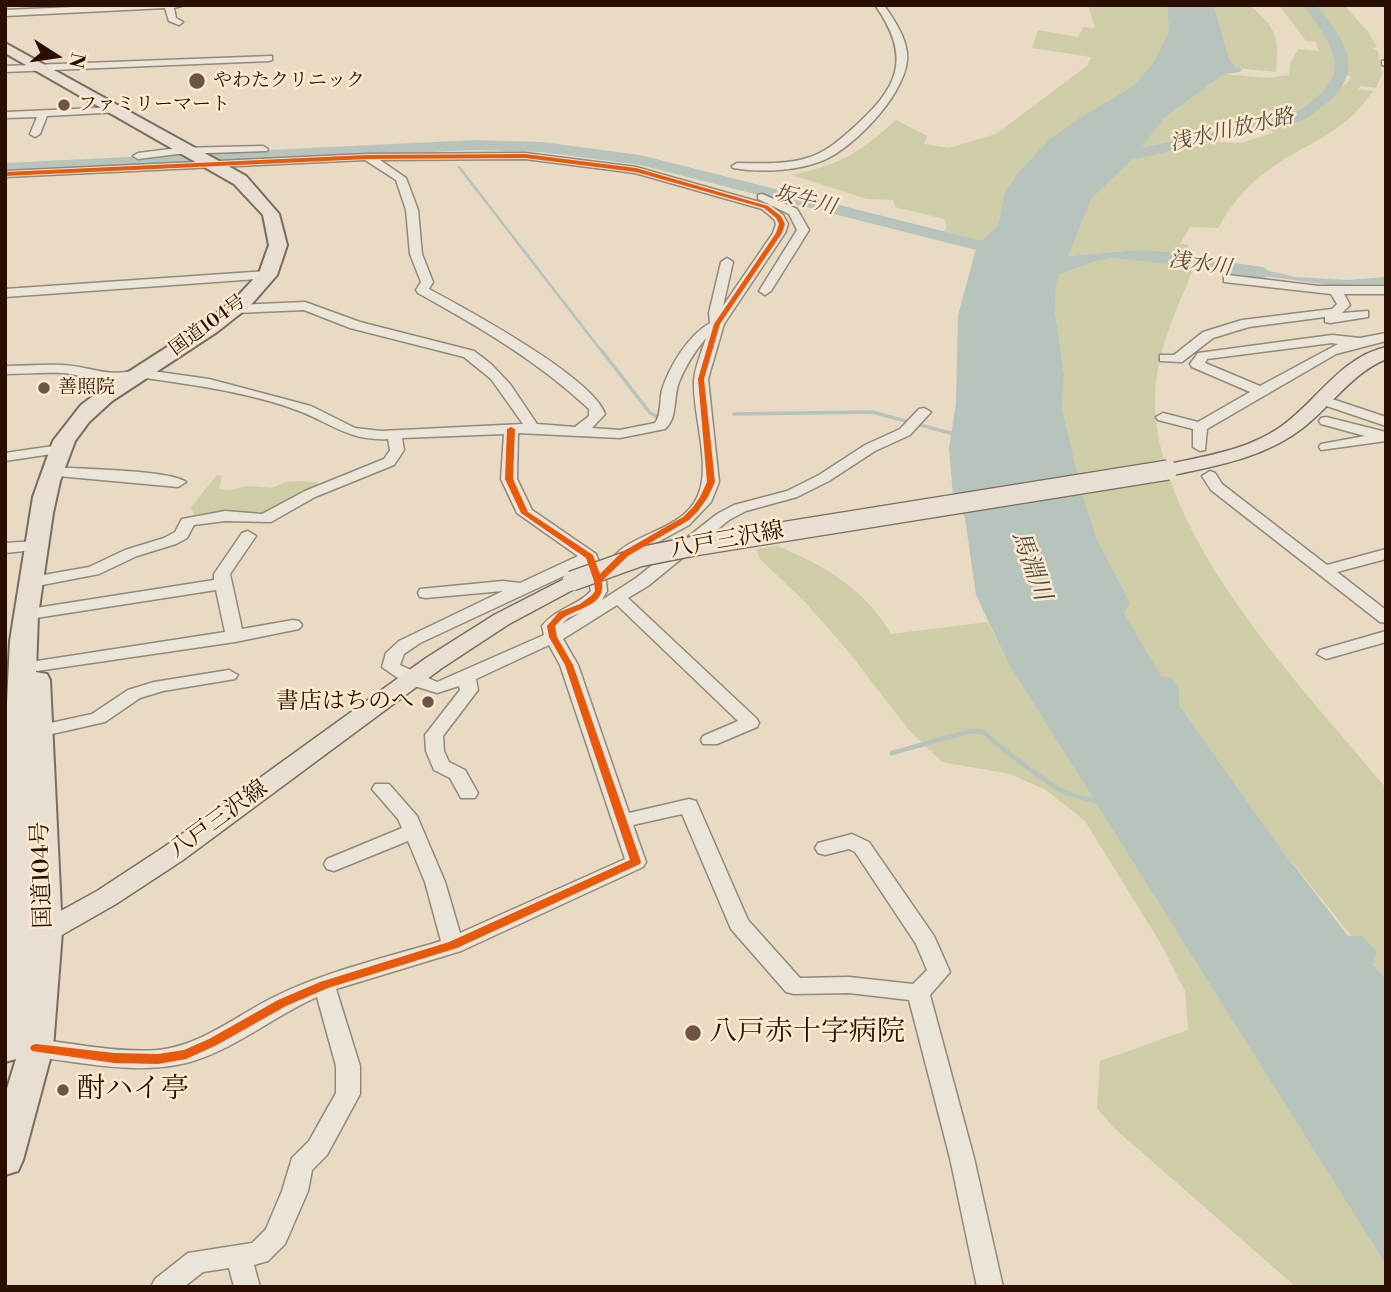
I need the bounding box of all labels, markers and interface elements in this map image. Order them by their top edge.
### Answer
north arrow [21,21,91,91]
text: N [63,51,90,70]
place label: やわたクリニック [213,70,365,92]
marker: やわたクリニック [187,71,207,91]
place label: ファミリーマート [78,94,230,116]
marker: ファミリーマート [56,97,72,113]
water label: 浅水川放水路 [1168,105,1296,157]
water label: 坂牛川 [771,181,839,221]
water label: 浅水川 [1167,248,1233,282]
street label: 国道104号 [166,291,250,361]
place label: 善照院 [58,377,115,399]
marker: 善照院 [36,380,52,396]
street label: 八戸三沢線 [668,517,786,565]
water label: 馬淵川 [1004,527,1056,605]
place label: 書店はちのへ [276,688,414,716]
marker: 書店はちのへ [420,694,436,710]
street label: 八戸三沢線 [164,775,274,865]
street label: 国道104号 [27,821,59,929]
place label: 八戸赤十字病院 [709,1016,905,1050]
marker: 八戸赤十字病院 [683,1023,703,1043]
place label: 酎ハイ亭 [77,1073,189,1107]
marker: 酎ハイ亭 [55,1082,71,1098]

